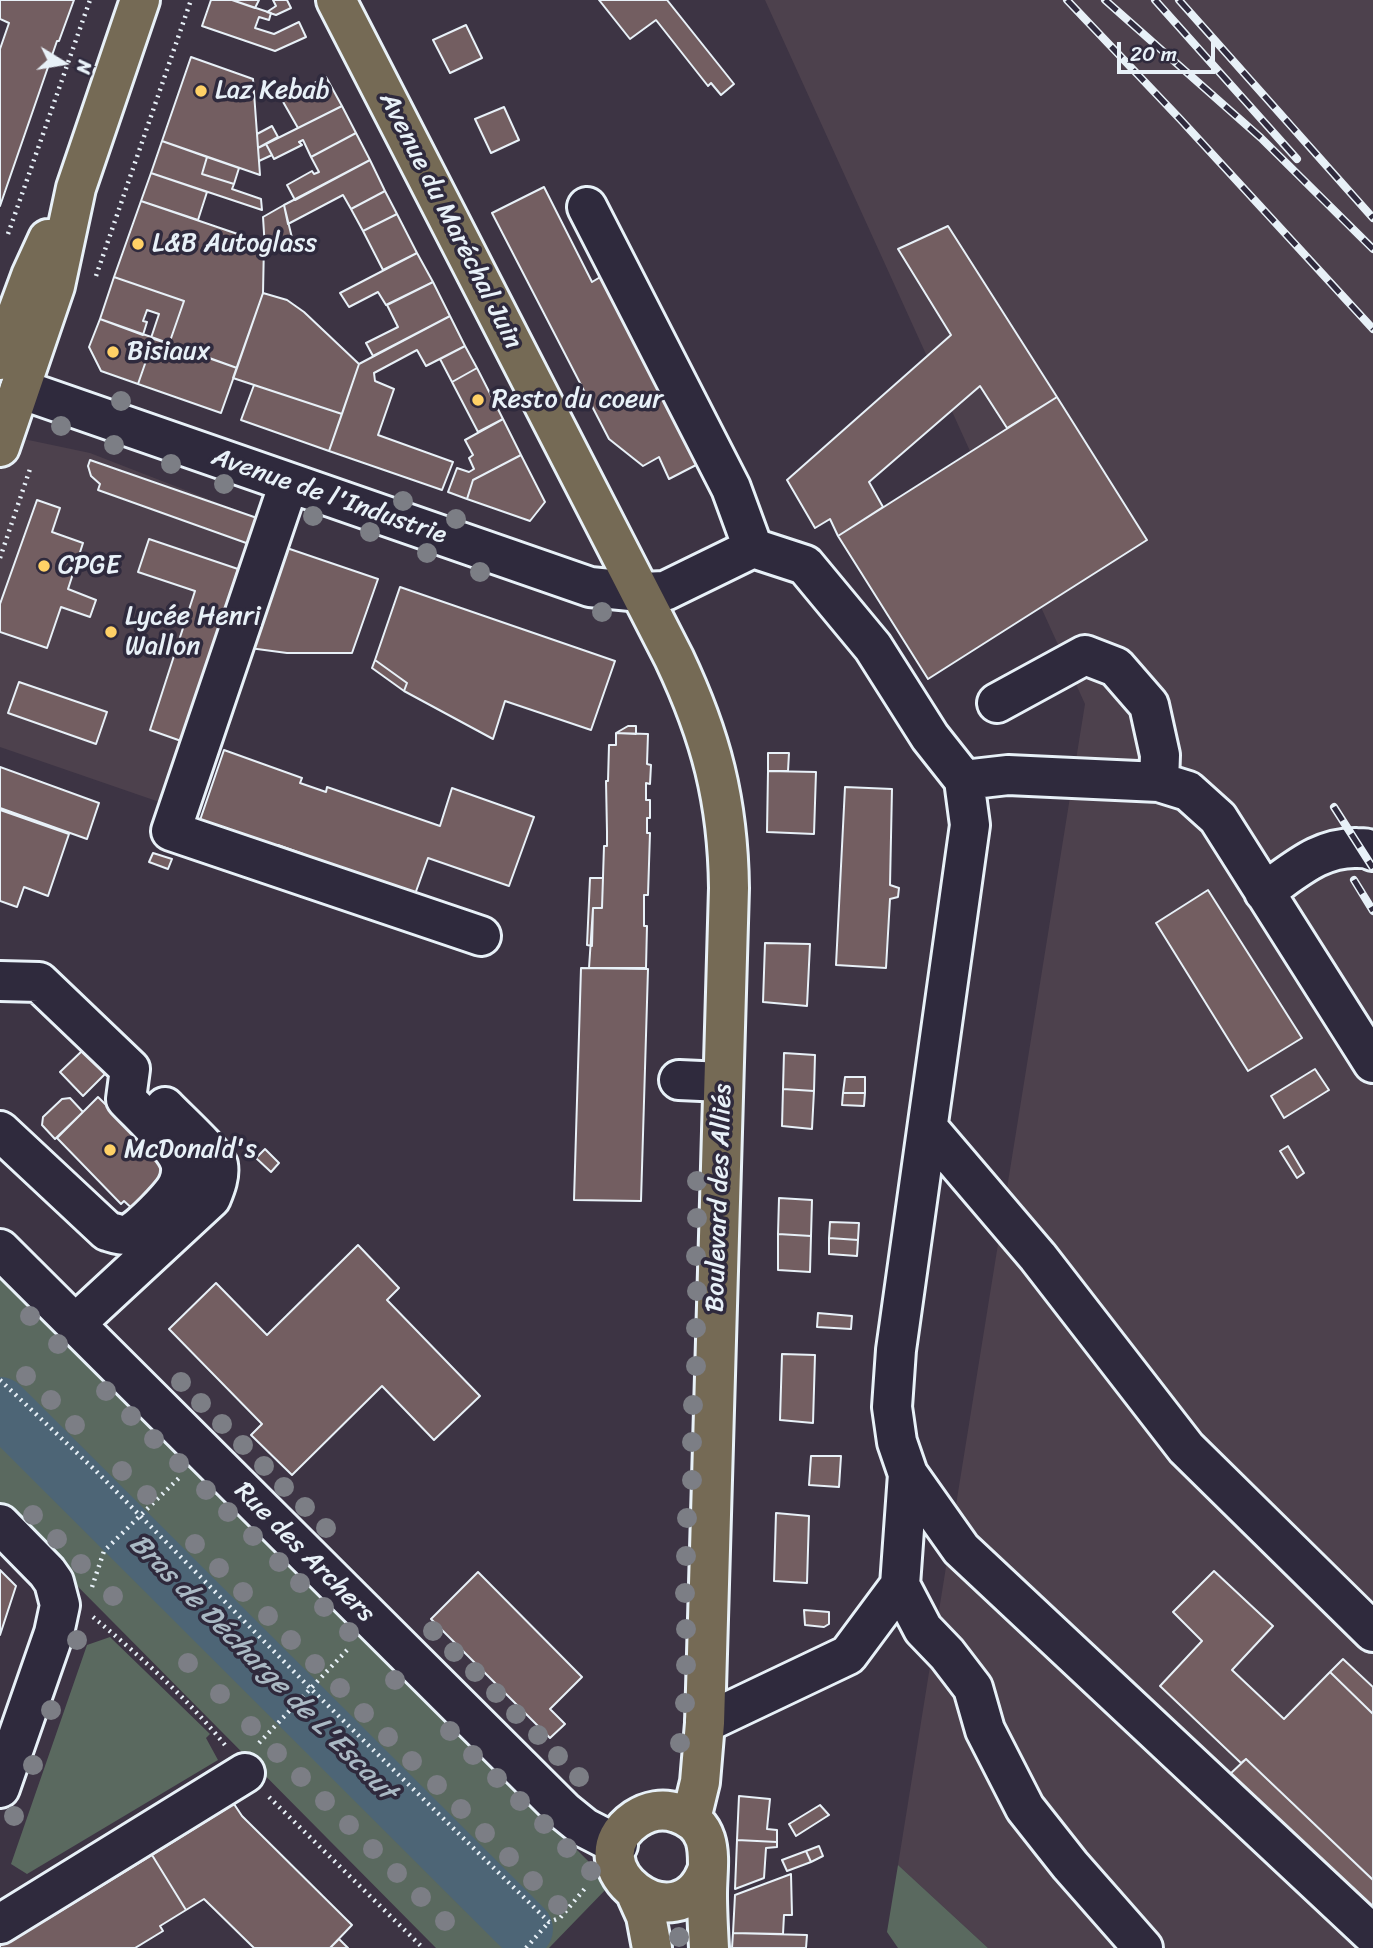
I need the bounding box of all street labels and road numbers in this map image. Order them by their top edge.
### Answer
street label: Avenue du Maréchal Juin [372,88,528,354]
street label: Avenue de l'Industrie [207,442,451,552]
street label: Boulevard des Alliés [700,1083,740,1313]
street label: Rue des Archers [227,1476,381,1630]

